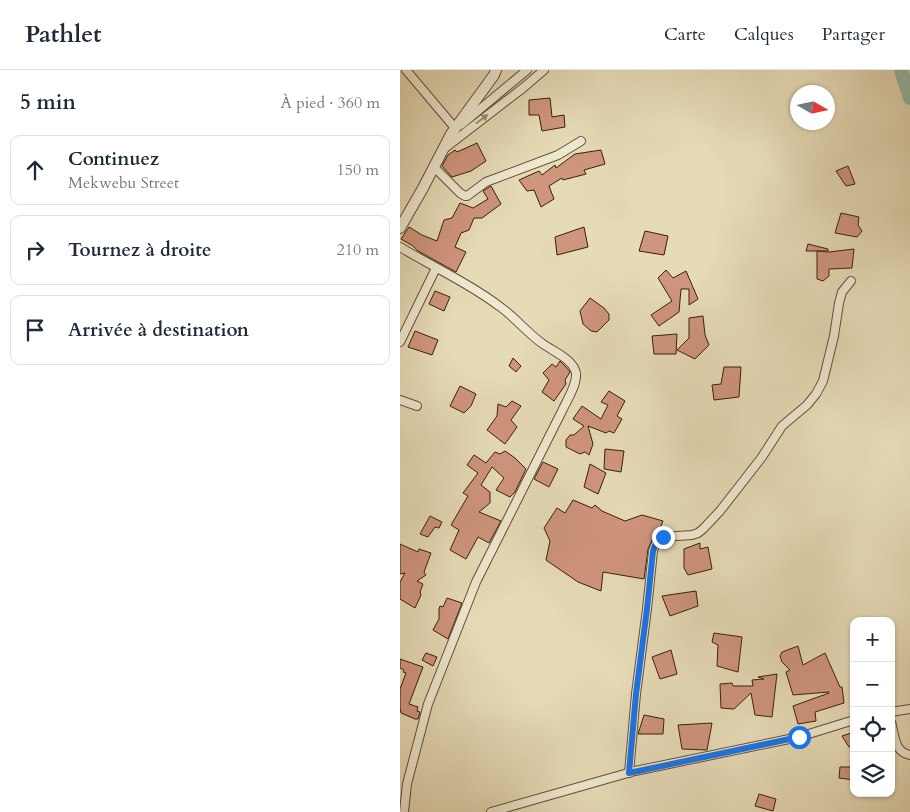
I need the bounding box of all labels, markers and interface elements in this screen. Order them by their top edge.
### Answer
text: Pathlet [25,18,102,51]
text: Carte [664,22,706,47]
text: Calques [734,22,794,47]
text: Partager [822,22,885,47]
north arrow [790,85,835,130]
text: 5 min [20,88,76,117]
text: À pied · 360 m [280,92,380,114]
one-way arrow [475,114,488,125]
text: Continuez [68,146,159,172]
icon: ahead [21,156,49,184]
text: 150 m [337,159,379,181]
text: Mekwebu Street [68,172,179,194]
icon: right [21,236,49,264]
text: Tournez à droite [68,237,211,263]
text: 210 m [337,239,379,261]
icon: arrive [21,316,49,344]
text: Arrivée à destination [68,317,249,343]
route end [652,526,675,549]
map controls [850,617,895,797]
button: + [850,617,895,662]
button: − [850,662,895,707]
button: locate [850,707,895,752]
route start [788,726,811,749]
button: layers [850,752,895,797]

